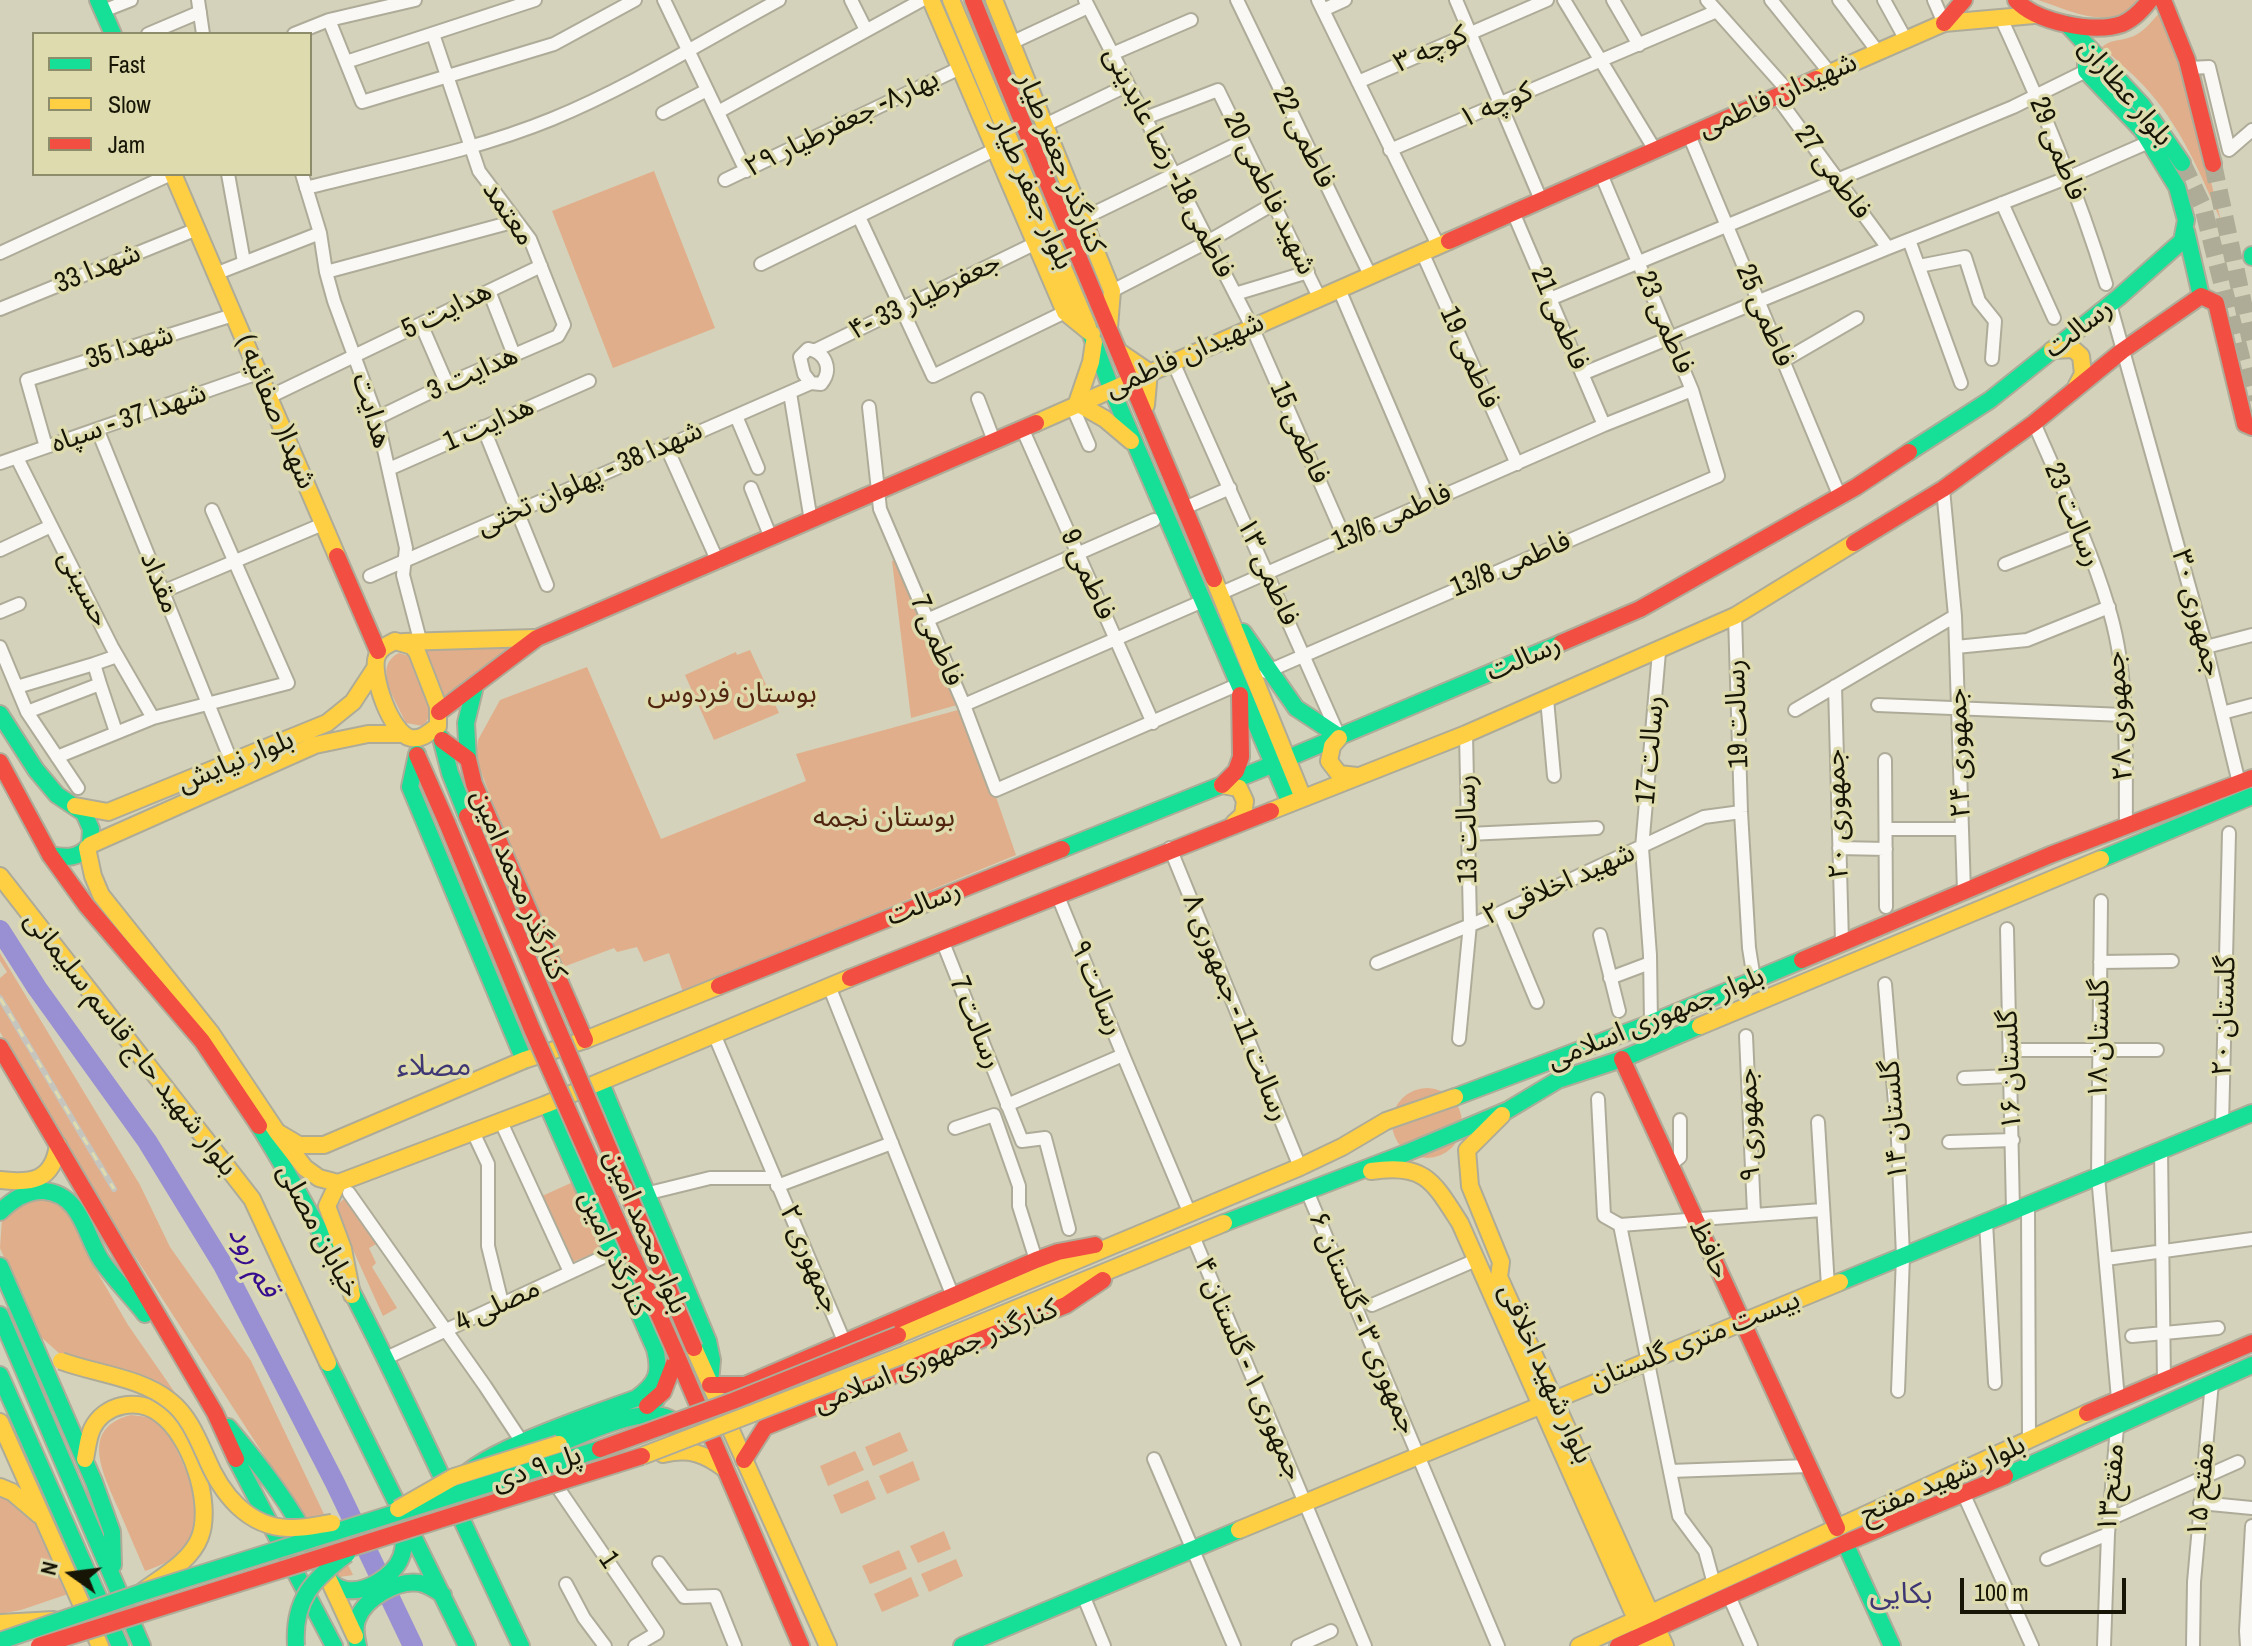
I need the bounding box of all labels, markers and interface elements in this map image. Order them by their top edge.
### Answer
street label: کوچه ۳ [1389,19,1473,81]
legend [32,32,312,176]
street label: بلوار عطاران [2070,32,2180,154]
street label: فاطمی 18- رضا عابدینی [1095,42,1241,284]
street label: شهیدان فاطمی [1693,46,1863,146]
text: Fast [108,48,145,80]
street label: بهار۸- جعفرطیار ۲۹ [740,63,944,185]
street label: کنارگذر جعفر طیار [1009,68,1111,258]
street label: کوچه ۱ [1454,75,1538,137]
street label: فاطمی 22 [1264,82,1342,194]
text: Slow [108,88,151,120]
street label: فاطمی 29 [2021,92,2093,206]
street label: شهید فاطمی 20 [1215,107,1323,281]
street label: بلوار جعفر طیار [984,113,1080,275]
street label: فاطمی 27 [1787,119,1877,227]
text: Jam [108,128,145,160]
street label: معتمد [474,175,542,253]
street label: شهدا 33 [50,237,146,301]
street label: ۴- جعفرطیار 33 [843,246,1007,348]
street label: فاطمی 25 [1727,260,1801,372]
street label: فاطمی 21 [1522,263,1596,375]
street label: فاطمی 23 [1627,267,1701,379]
street label: هدایت 5 [397,275,497,347]
street label: رسالت [2038,292,2120,366]
street label: فاطمی 19 [1432,302,1506,414]
street label: شهیدان فاطمی [1100,306,1270,406]
street label: شهدا 35 [82,319,178,377]
street label: شهدا( صفائیه ) [227,330,323,494]
street label: هدایت 3 [422,339,524,409]
street label: هدایت [344,369,398,453]
street label: شهدا 37 - سپاه [47,377,211,461]
street label: فاطمی 15 [1262,377,1336,489]
street label: هدایت 1 [438,390,540,460]
street label: شهدا 38 - پهلوان تختی [472,414,708,544]
street label: رسالت 23 [2036,458,2108,572]
street label: فاطمی 13/6 [1327,477,1457,559]
street label: فاطمی ۱۳ [1228,513,1306,631]
street label: فاطمی 9 [1052,525,1122,625]
street label: فاطمی 13/8 [1446,525,1576,605]
street label: حسینی [50,545,116,633]
street label: جمهوری ۳۰ [2163,546,2229,680]
street label: مقداد [132,547,186,619]
street label: فاطمی 7 [902,590,970,692]
street label: رسالت [1482,628,1566,690]
street label: جمهوری ۲۸ [2099,650,2141,782]
street label: رسالت 19 [1719,659,1757,769]
park label: بوستان فردوس [647,677,817,711]
street label: جمهوری ۲۴ [1941,687,1979,819]
street label: رسالت 17 [1629,694,1673,806]
street label: بلوار نیایش [173,723,299,801]
street label: جمهوری ۲۰ [1819,748,1857,880]
street label: رسالت 13 [1450,774,1486,884]
street label: کنارگذر محمد امین [463,785,573,985]
park label: بوستان نجمه [813,801,955,835]
street label: شهید اخلاقی ۲ [1478,836,1640,934]
street label: رسالت [882,874,966,934]
street label: رسالت 11 - جمهوری ۸ [1174,889,1296,1127]
street label: بلوار شهید حاج قاسم سلیمانی [16,905,244,1183]
street label: رسالت ۹ [1062,935,1130,1041]
street label: گلستان ۲۰ [2206,955,2244,1077]
street label: بلوار جمهوری اسلامی [1543,960,1769,1078]
street label: رسالت 7 [941,972,1009,1074]
street label: گلستان ۱۸ [2082,979,2118,1099]
street label: گلستان ۱۶ [1992,1009,2030,1131]
district label: مصلاء [397,1049,471,1085]
street label: گلستان ۱۴ [1874,1059,1916,1181]
street label: جمهوری ۹ [1731,1067,1769,1183]
street label: بلوار محمد امین [595,1145,695,1319]
street label: خیابان مصلی [269,1158,367,1304]
street label: کنارگذر امین [570,1186,656,1322]
street label: جمهوری ۲ [771,1200,847,1318]
street label: جمهوری ۳ - گلستان ۶ [1300,1207,1424,1439]
street label: حافظ [1681,1216,1737,1284]
water label: قم رود [219,1220,287,1304]
street label: جمهوری ۱ - گلستان ۴ [1186,1253,1310,1485]
street label: مصلی 4 [450,1272,546,1340]
street label: بلوار شهید اخلاقی [1490,1279,1600,1469]
street label: بیست متری گلستان [1585,1283,1805,1399]
street label: کنارگذر جمهوری اسلامی [809,1293,1063,1421]
street label: بلوار شهید مفتح [1855,1429,2031,1531]
street label: پل ۹ دی [488,1439,586,1499]
street label: مفتح ۱۵ [2181,1441,2223,1539]
street label: مفتح۱۳ [2091,1442,2133,1534]
north arrow [32,1534,112,1614]
street label: 1 [591,1545,625,1575]
text: N [33,1558,65,1578]
scale bar [1964,1562,2130,1612]
text: 100 m [1974,1576,2029,1608]
district label: بکایی [1869,1577,1933,1613]

